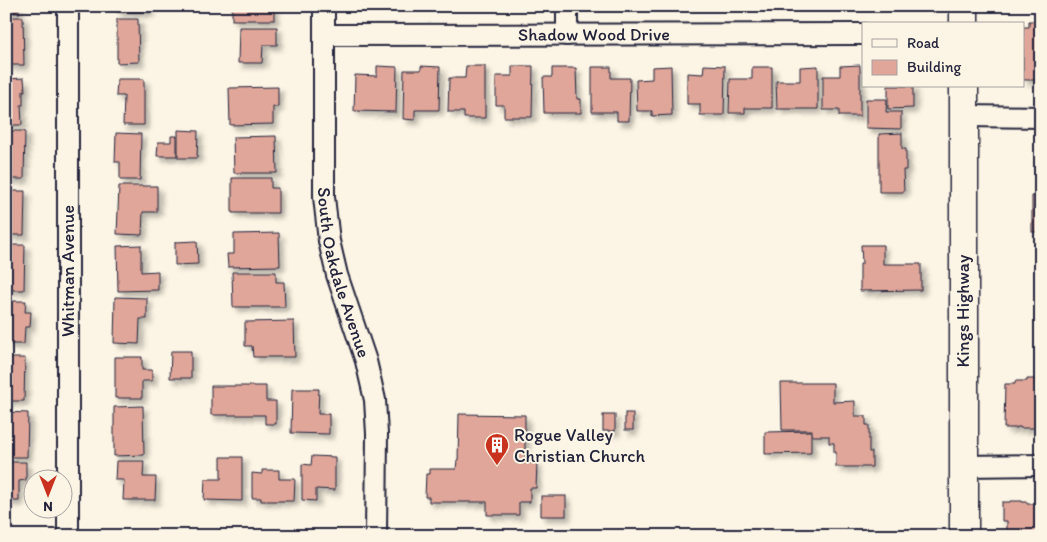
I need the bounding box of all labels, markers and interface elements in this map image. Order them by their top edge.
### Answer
legend [862,22,1024,88]
street label: Shadow Wood Drive [518,23,670,46]
text: Road [907,34,940,52]
text: Building [907,58,961,76]
street label: South Oakdale Avenue [313,187,375,360]
street label: Whitman Avenue [57,205,79,337]
street label: Kings Highway [952,254,974,368]
place label: Rogue Valley Christian Church [514,424,646,467]
building icon: Rogue Valley Christian Church [484,432,510,466]
north arrow [22,470,72,520]
text: N [43,498,53,515]

